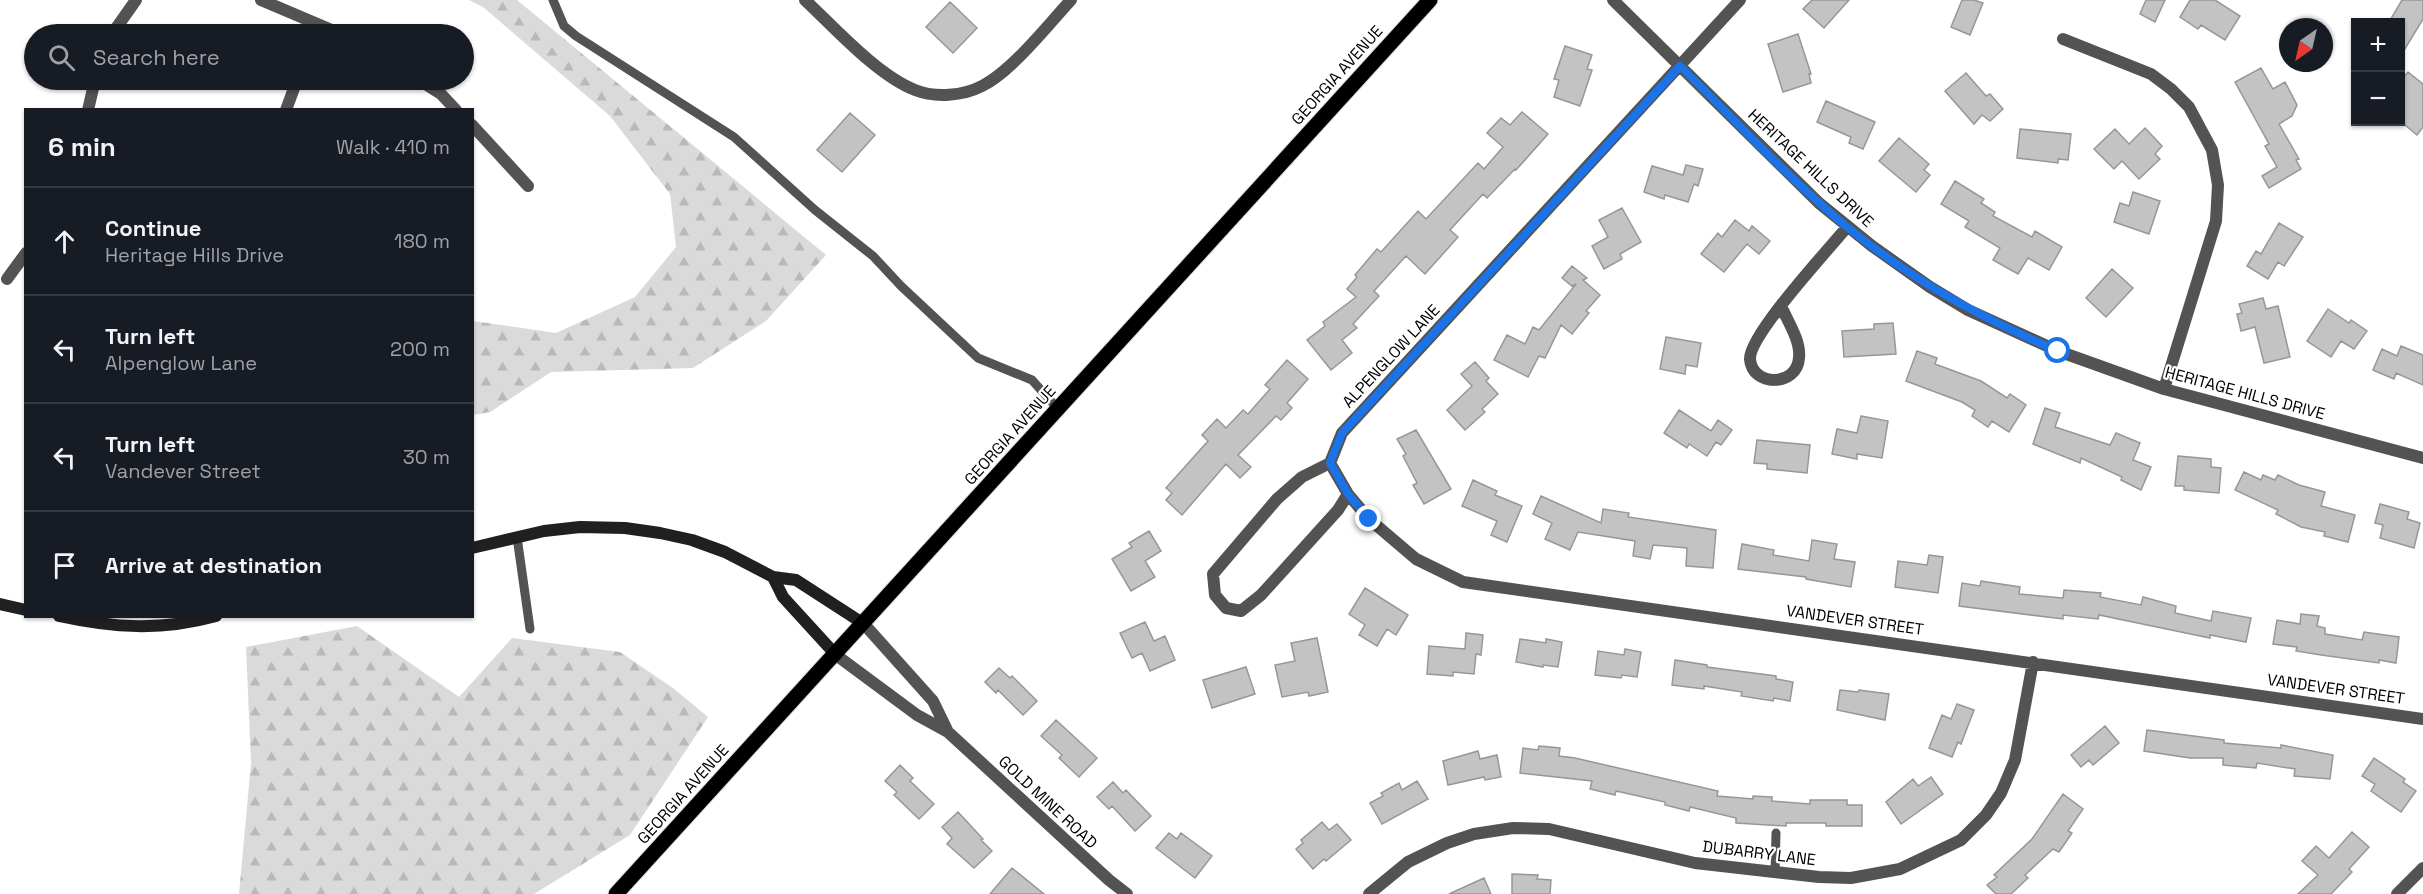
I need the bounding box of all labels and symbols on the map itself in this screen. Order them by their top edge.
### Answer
north arrow [2279,18,2333,72]
street label: GEORGIA AVENUE [1287,21,1387,129]
street label: HERITAGE HILLS DRIVE [1744,104,1878,232]
street label: ALPENGLOW LANE [1338,300,1444,412]
route start [2044,337,2070,363]
street label: HERITAGE HILLS DRIVE [2163,362,2327,424]
street label: GEORGIA AVENUE [960,381,1060,489]
route end [1355,505,1381,531]
street label: VANDEVER STREET [1785,600,1925,640]
street label: VANDEVER STREET [2266,669,2406,709]
street label: GEORGIA AVENUE [633,740,733,848]
street label: GOLD MINE ROAD [994,751,1102,853]
street label: DUBARRY LANE [1701,836,1817,870]

